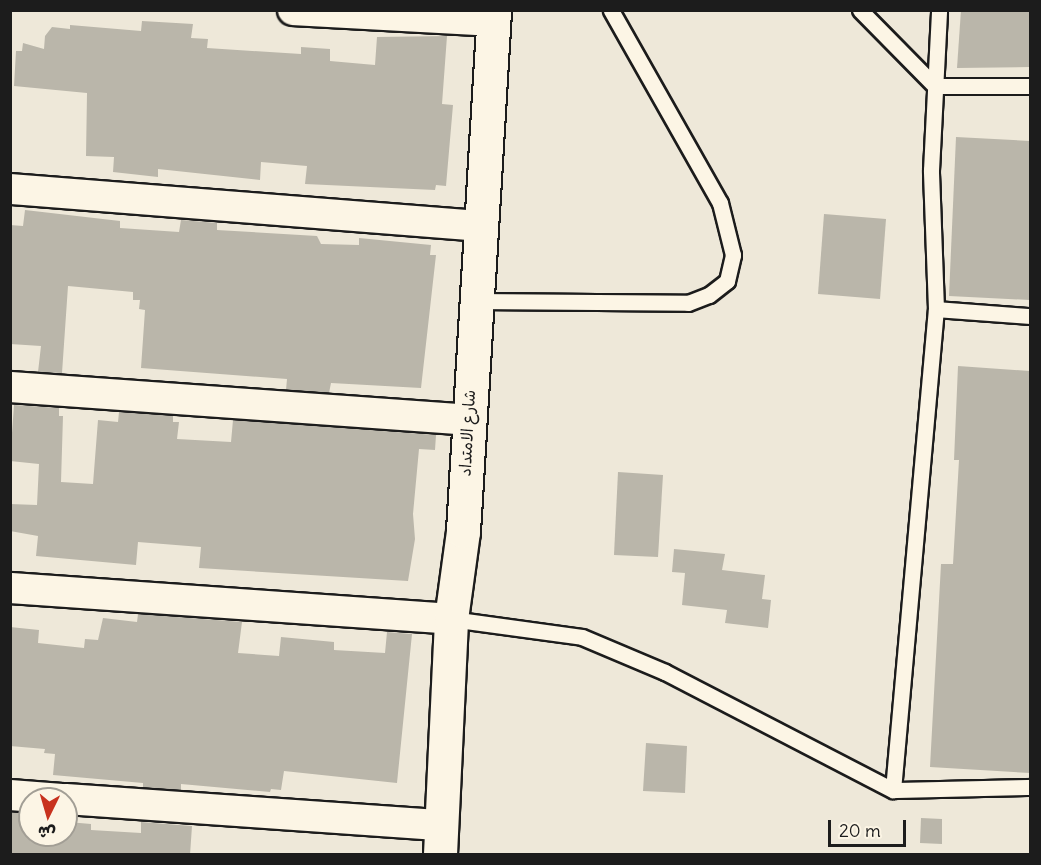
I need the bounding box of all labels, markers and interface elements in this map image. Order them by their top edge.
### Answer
street label: شارع الامتداد [455,389,479,477]
north arrow [18,787,78,847]
scale bar [831,808,909,846]
text: 20 m [839,819,881,842]
text: ش [37,822,56,844]

